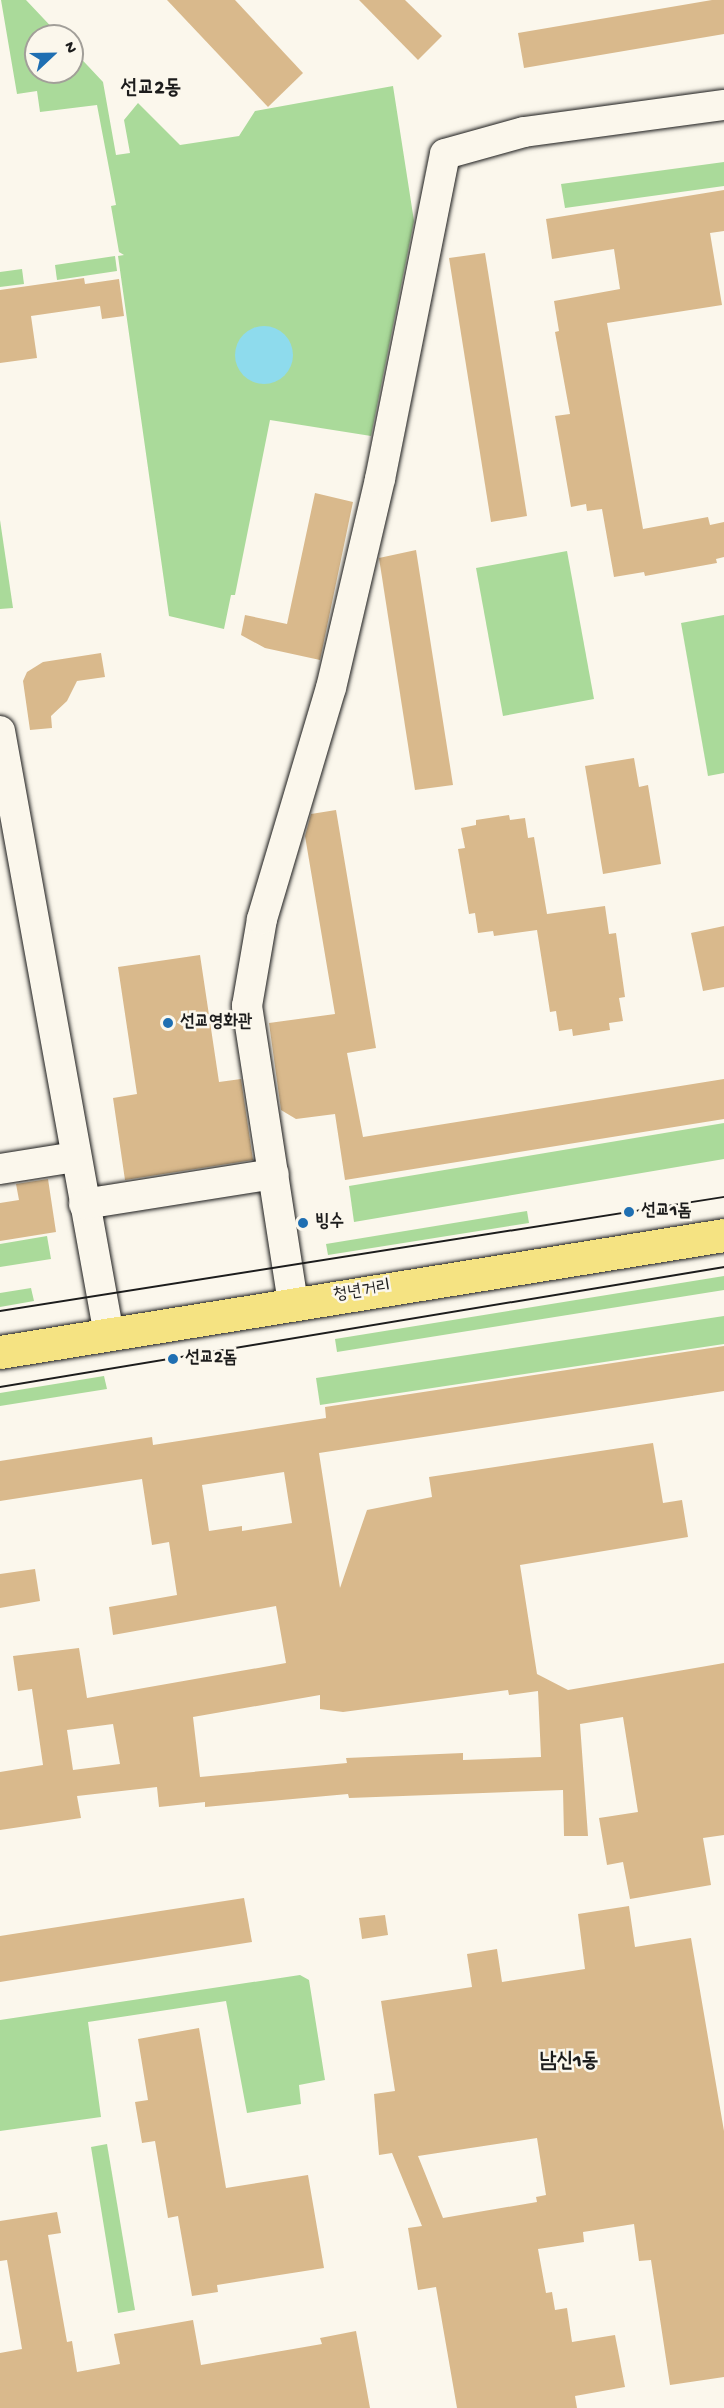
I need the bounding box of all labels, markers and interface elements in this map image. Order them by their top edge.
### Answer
north arrow [24,24,84,84]
text: N [59,39,80,56]
district label: 선교2동 [121,77,181,103]
place label: 선교영화관 [180,1012,252,1034]
marker: 선교영화관 [161,1016,175,1030]
place label: 선교1돔 [641,1201,692,1223]
marker: 선교1돔 [622,1205,636,1219]
place label: 빙수 [315,1212,344,1234]
marker: 빙수 [296,1216,310,1230]
street label: 청년거리 [332,1277,392,1307]
place label: 선교2돔 [185,1348,237,1370]
marker: 선교2돔 [166,1352,180,1366]
district label: 남신1동 [539,2050,599,2076]

